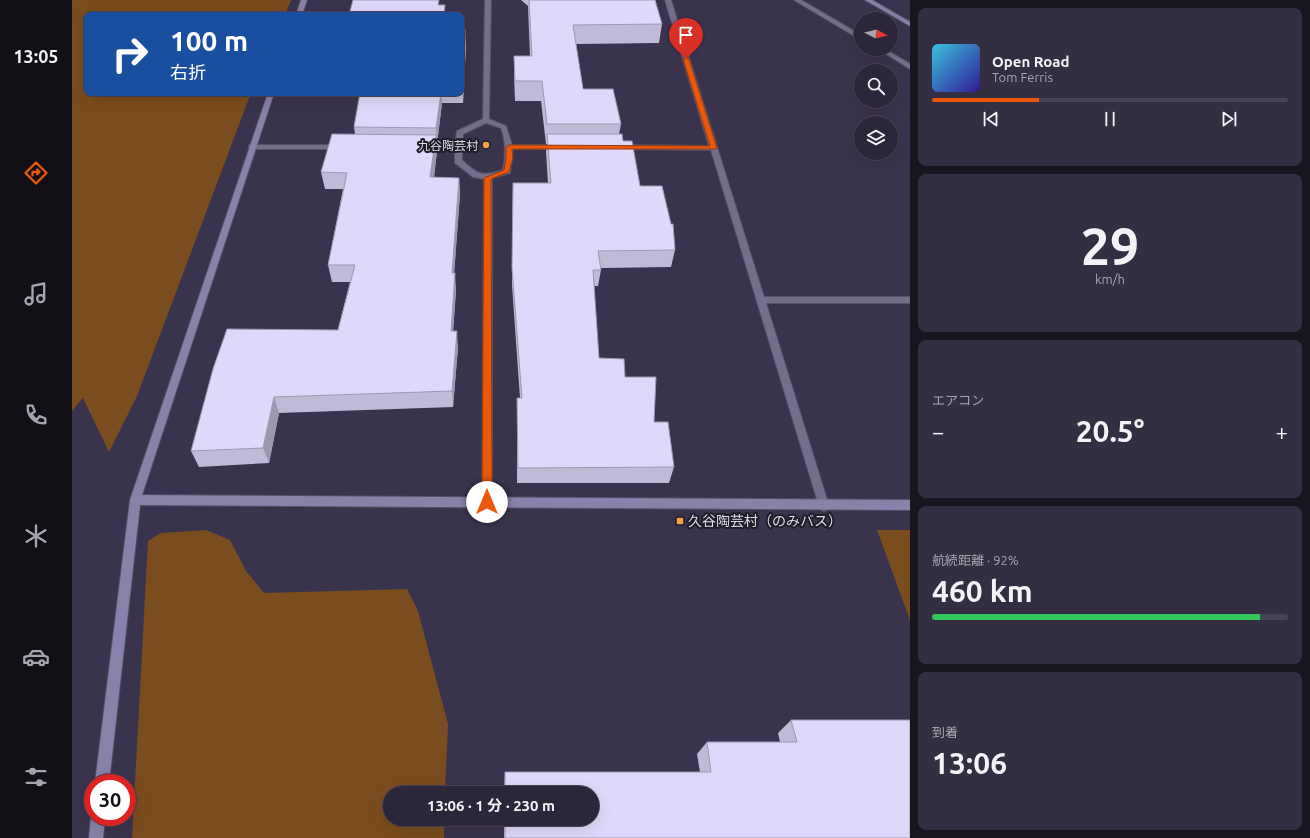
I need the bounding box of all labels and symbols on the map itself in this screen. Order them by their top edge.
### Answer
north arrow [854,12,898,56]
pin [669,18,703,59]
place label: 九谷陶芸村 [418,139,479,152]
marker: 九谷陶芸村 [481,140,491,150]
position arrow [466,481,508,523]
place label: 久谷陶芸村（のみバス） [688,513,842,529]
marker: 久谷陶芸村（のみバス） [675,516,685,526]
speed limit sign: 30 [84,774,136,826]

